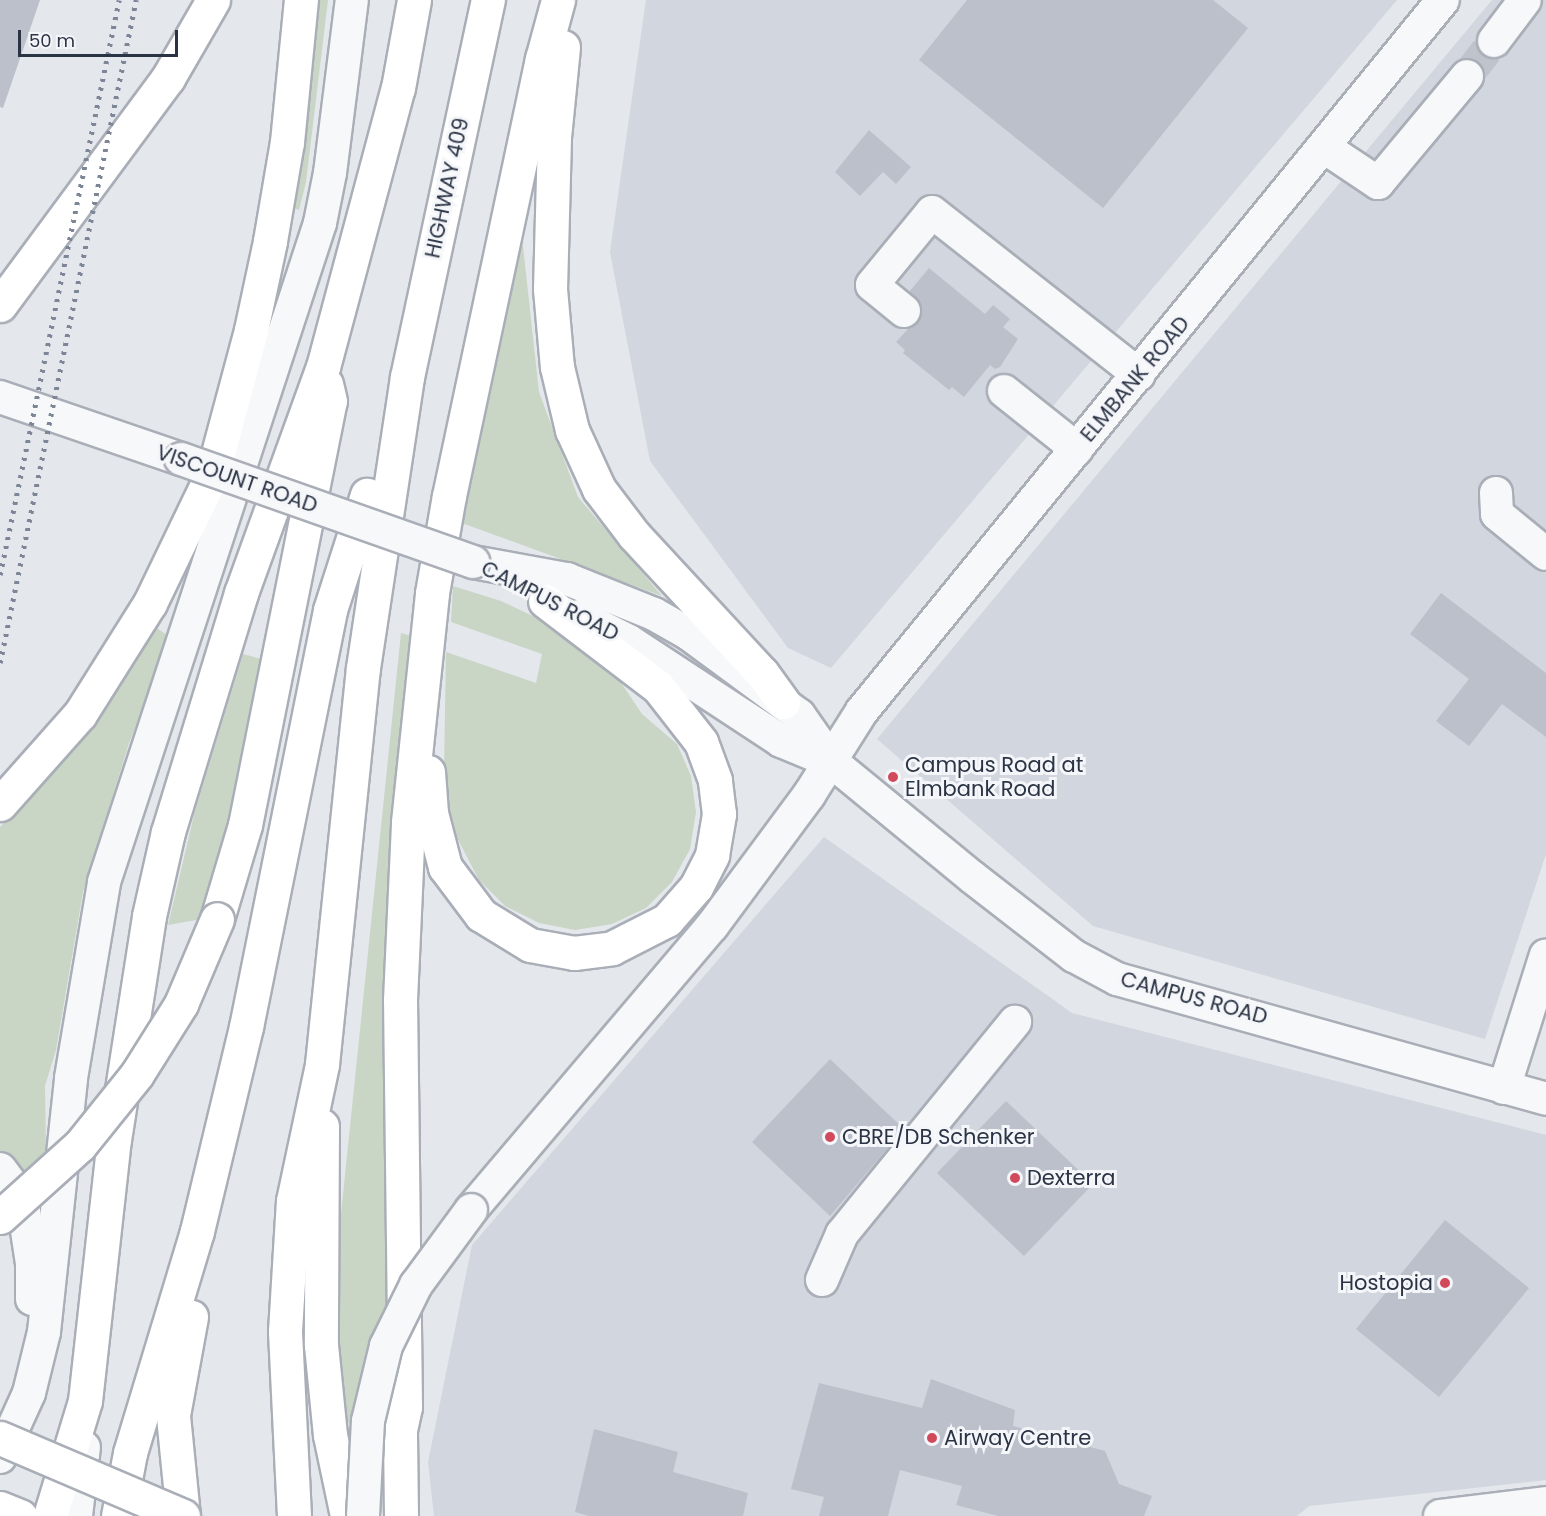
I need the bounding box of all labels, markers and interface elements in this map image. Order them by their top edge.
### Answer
scale bar [21,18,182,56]
text: 50 m [29,28,75,53]
street label: HIGHWAY 409 [420,116,474,260]
street label: ELMBANK ROAD [1075,311,1195,447]
street label: VISCOUNT ROAD [153,440,321,518]
street label: CAMPUS ROAD [477,555,623,647]
place label: Campus Road at Elmbank Road [905,752,1083,802]
marker: Campus Road at Elmbank Road [886,770,900,784]
street label: CAMPUS ROAD [1118,966,1270,1030]
place label: CBRE/DB Schenker [842,1124,1035,1150]
marker: CBRE/DB Schenker [823,1130,837,1144]
place label: Dexterra [1027,1165,1115,1191]
marker: Dexterra [1008,1171,1022,1185]
place label: Hostopia [1339,1270,1433,1296]
marker: Hostopia [1438,1276,1452,1290]
place label: Airway Centre [944,1425,1091,1451]
marker: Airway Centre [925,1431,939,1445]

